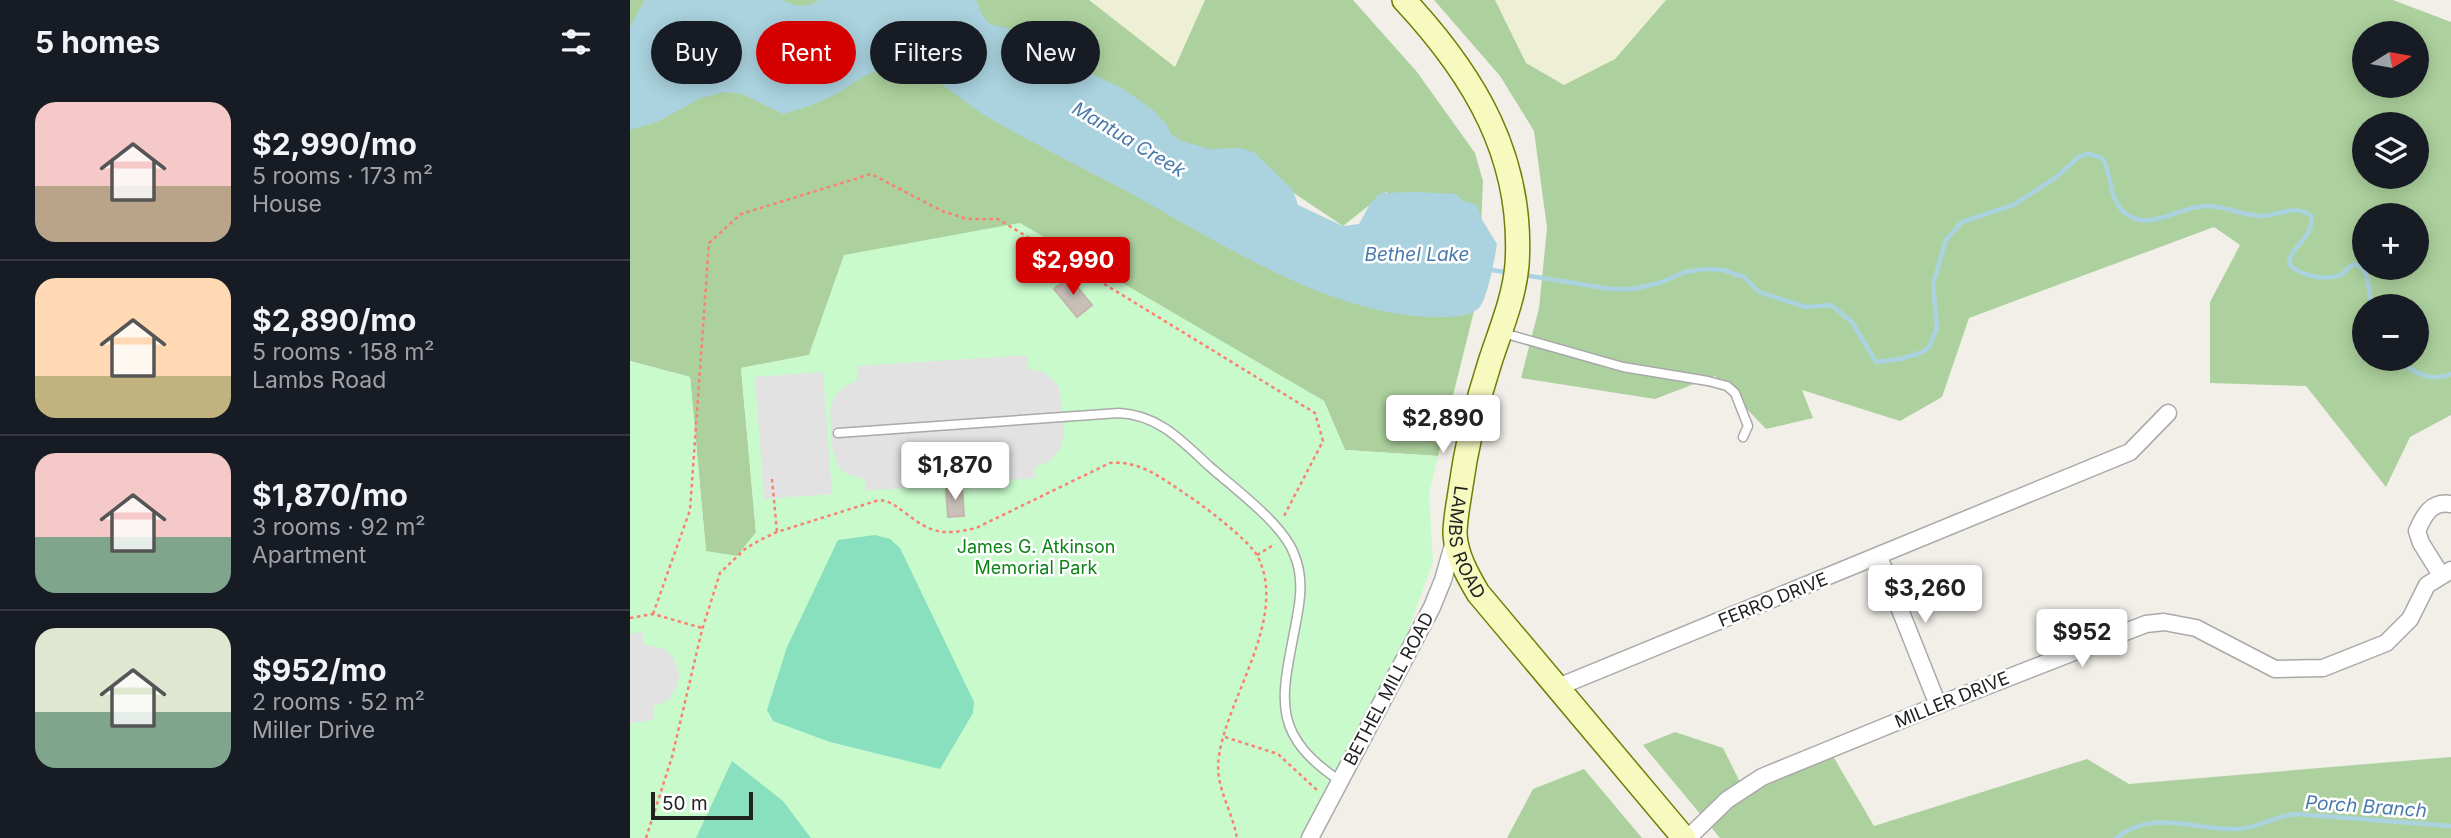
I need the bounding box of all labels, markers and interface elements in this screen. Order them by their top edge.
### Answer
chip: Buy [651,21,742,84]
chip: Rent [756,21,856,84]
chip: Filters [870,21,987,84]
chip: New [1001,21,1100,84]
north arrow [2352,21,2429,98]
map controls [2352,21,2429,371]
icon: filters [557,23,595,61]
text: 5 homes [35,24,160,60]
water label: Mantua Creek [1068,97,1190,182]
button: layers [2352,112,2429,189]
text: $2,990/mo [252,126,417,162]
icon: home [91,130,175,214]
text: 5 rooms · 173 m² [252,162,433,190]
text: House [252,190,322,218]
button: + [2352,203,2429,280]
pin: $2,990 [1016,238,1130,297]
water label: Bethel Lake [1364,243,1470,266]
text: $2,990 [1032,246,1114,274]
button: − [2352,294,2429,371]
text: $2,890/mo [252,302,416,338]
icon: home [91,306,175,390]
text: 5 rooms · 158 m² [252,338,435,366]
text: Lambs Road [252,366,386,394]
pin: $2,890 [1386,396,1500,455]
text: $2,890 [1402,404,1484,432]
pin: $1,870 [898,442,1012,502]
text: $1,870 [917,451,993,479]
text: $1,870/mo [252,477,408,513]
icon: home [91,481,175,565]
street label: LAMBS ROAD [1445,484,1490,602]
text: 3 rooms · 92 m² [252,513,425,541]
park label: James G. Atkinson Memorial Park [957,536,1115,578]
text: Apartment [252,541,366,569]
pin: $3,260 [1868,566,1982,625]
street label: FERRO DRIVE [1715,568,1831,631]
text: $3,260 [1884,574,1966,602]
street label: BETHEL MILL ROAD [1339,609,1438,769]
pin: $952 [2041,610,2123,669]
text: $952 [2052,618,2112,646]
text: $952/mo [252,652,387,688]
icon: home [91,656,175,740]
street label: MILLER DRIVE [1892,667,2012,732]
text: 2 rooms · 52 m² [252,688,425,716]
text: Miller Drive [252,716,375,744]
scale bar [651,789,752,821]
water label: Porch Branch [2304,791,2428,822]
text: 50 m [662,792,708,815]

